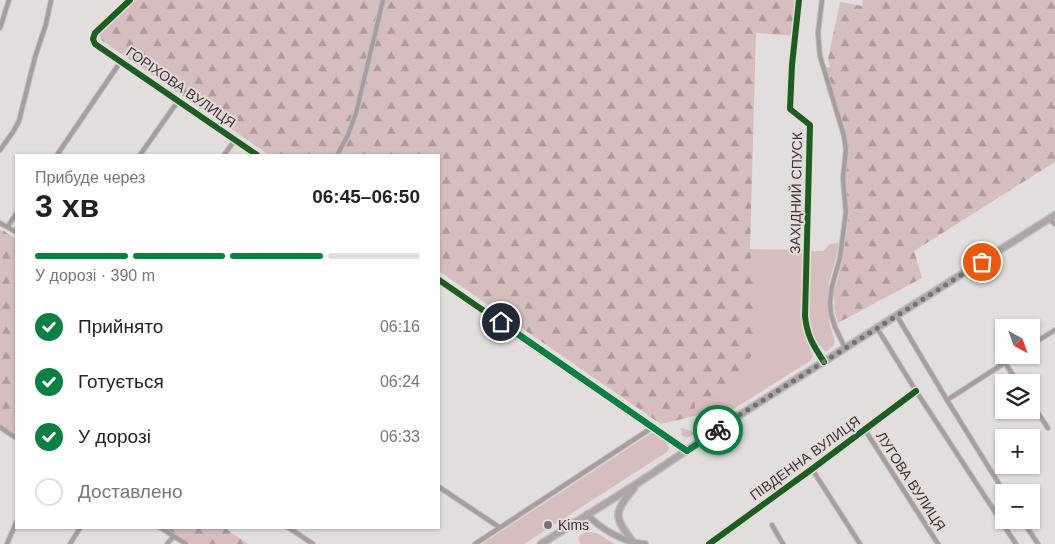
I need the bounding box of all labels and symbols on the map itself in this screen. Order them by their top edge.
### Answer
street label: ГОРІХОВА ВУЛИЦЯ [123,43,239,131]
street label: ЗАХІДНИЙ СПУСК [786,131,805,254]
pin [961,241,1003,283]
pin [480,301,522,343]
north arrow [995,319,1040,364]
courier [693,405,743,455]
street label: ПІВДЕННА ВУЛИЦЯ [747,413,863,503]
street label: ЛУГОВА ВУЛИЦЯ [873,428,949,534]
place label: Kims [558,517,589,533]
marker: Kims [542,519,554,531]

